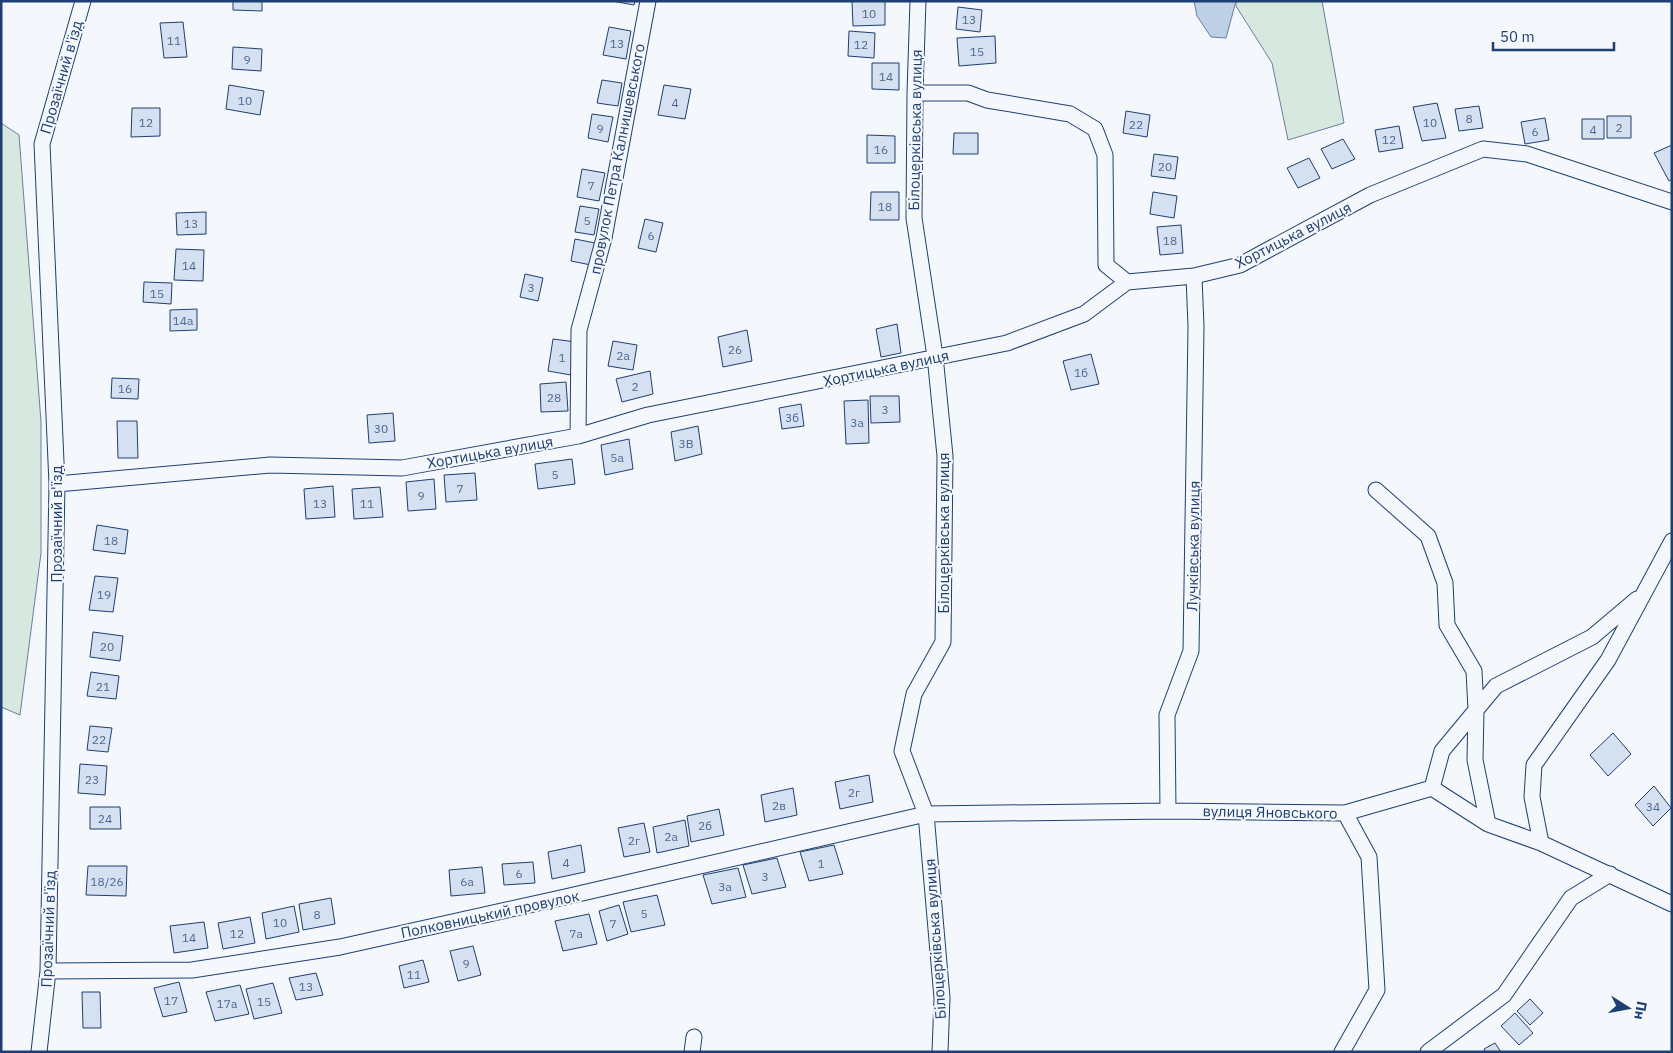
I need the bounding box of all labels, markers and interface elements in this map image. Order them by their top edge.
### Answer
house number: 10 [862,6,876,21]
house number: 13 [962,12,976,27]
street label: Прозаїчний в'їзд [36,18,86,136]
scale bar [1493,20,1614,52]
text: 50 m [1500,27,1535,46]
house number: 11 [167,33,181,48]
house number: 13 [610,36,624,51]
house number: 12 [854,37,868,52]
street label: провулок Петра Калнишевського [585,42,649,276]
house number: 15 [970,44,984,59]
street label: Білоцерківська вулиця [904,49,926,211]
house number: 9 [243,52,251,67]
house number: 14 [879,69,893,84]
house number: 10 [238,93,252,108]
house number: 4 [671,95,679,110]
house number: 8 [1465,111,1473,126]
house number: 12 [139,115,153,130]
house number: 10 [1423,115,1437,130]
house number: 22 [1129,117,1143,132]
house number: 2 [1615,120,1623,135]
house number: 9 [596,121,604,136]
house number: 4 [1589,122,1597,137]
house number: 6 [1531,124,1539,139]
house number: 12 [1382,132,1396,147]
house number: 16 [874,142,888,157]
house number: 20 [1158,159,1172,174]
house number: 7 [587,178,595,193]
street label: Хортицька вулиця [1232,197,1354,273]
house number: 18 [878,199,892,214]
house number: 5 [583,213,591,228]
house number: 13 [184,216,198,231]
house number: 6 [647,228,655,243]
house number: 18 [1163,233,1177,248]
house number: 14 [182,258,196,273]
house number: 3 [527,280,535,295]
house number: 15 [150,286,164,301]
house number: 14а [173,313,194,328]
house number: 26 [728,342,742,357]
street label: Хортицька вулиця [821,345,951,391]
house number: 2а [616,348,630,363]
house number: 1 [558,350,566,365]
house number: 1б [1074,365,1088,380]
house number: 2 [631,379,639,394]
house number: 16 [118,381,132,396]
house number: 28 [547,390,561,405]
house number: 3 [881,402,889,417]
house number: 3б [785,410,799,425]
house number: 3а [850,415,864,430]
house number: 30 [374,421,388,436]
street label: Хортицька вулиця [425,432,555,472]
house number: 3В [678,436,694,451]
house number: 5а [610,450,624,465]
street label: Білоцерківська вулиця [934,452,953,614]
street label: Прозаїчний в'їзд [47,465,66,583]
house number: 5 [551,467,559,482]
street label: Лучківська вулиця [1182,480,1204,612]
house number: 7 [456,481,464,496]
house number: 9 [417,488,425,503]
house number: 13 [313,496,327,511]
house number: 11 [360,496,374,511]
house number: 18 [104,533,118,548]
house number: 19 [97,587,111,602]
house number: 20 [100,639,114,654]
house number: 21 [96,679,110,694]
house number: 22 [92,732,106,747]
house number: 23 [85,772,99,787]
house number: 2г [848,785,860,800]
house number: 2в [772,798,786,813]
house number: 34 [1646,799,1660,814]
street label: вулиця Яновського [1202,801,1338,823]
house number: 24 [98,811,112,826]
house number: 2б [698,818,712,833]
house number: 2а [664,829,678,844]
house number: 2г [628,833,640,848]
house number: 4 [562,855,570,870]
house number: 1 [817,856,825,871]
street label: Білоцерківська вулиця [920,858,950,1020]
house number: 6 [515,866,523,881]
house number: 3 [761,869,769,884]
street label: Прозаїчний в'їзд [36,870,60,988]
house number: 18/26 [90,874,124,889]
house number: 6а [460,874,474,889]
house number: 3а [718,879,732,894]
street label: Полковницький провулок [399,886,581,942]
house number: 5 [640,906,648,921]
house number: 8 [313,907,321,922]
house number: 10 [273,915,287,930]
house number: 7 [609,916,617,931]
house number: 12 [230,926,244,941]
house number: 7а [569,926,583,941]
house number: 14 [182,930,196,945]
house number: 9 [462,956,470,971]
house number: 11 [407,967,421,982]
house number: 13 [299,979,313,994]
north arrow [1603,983,1653,1033]
house number: 17 [164,993,178,1008]
house number: 15 [257,994,271,1009]
house number: 17а [217,996,238,1011]
text: Пн [1630,1000,1651,1021]

